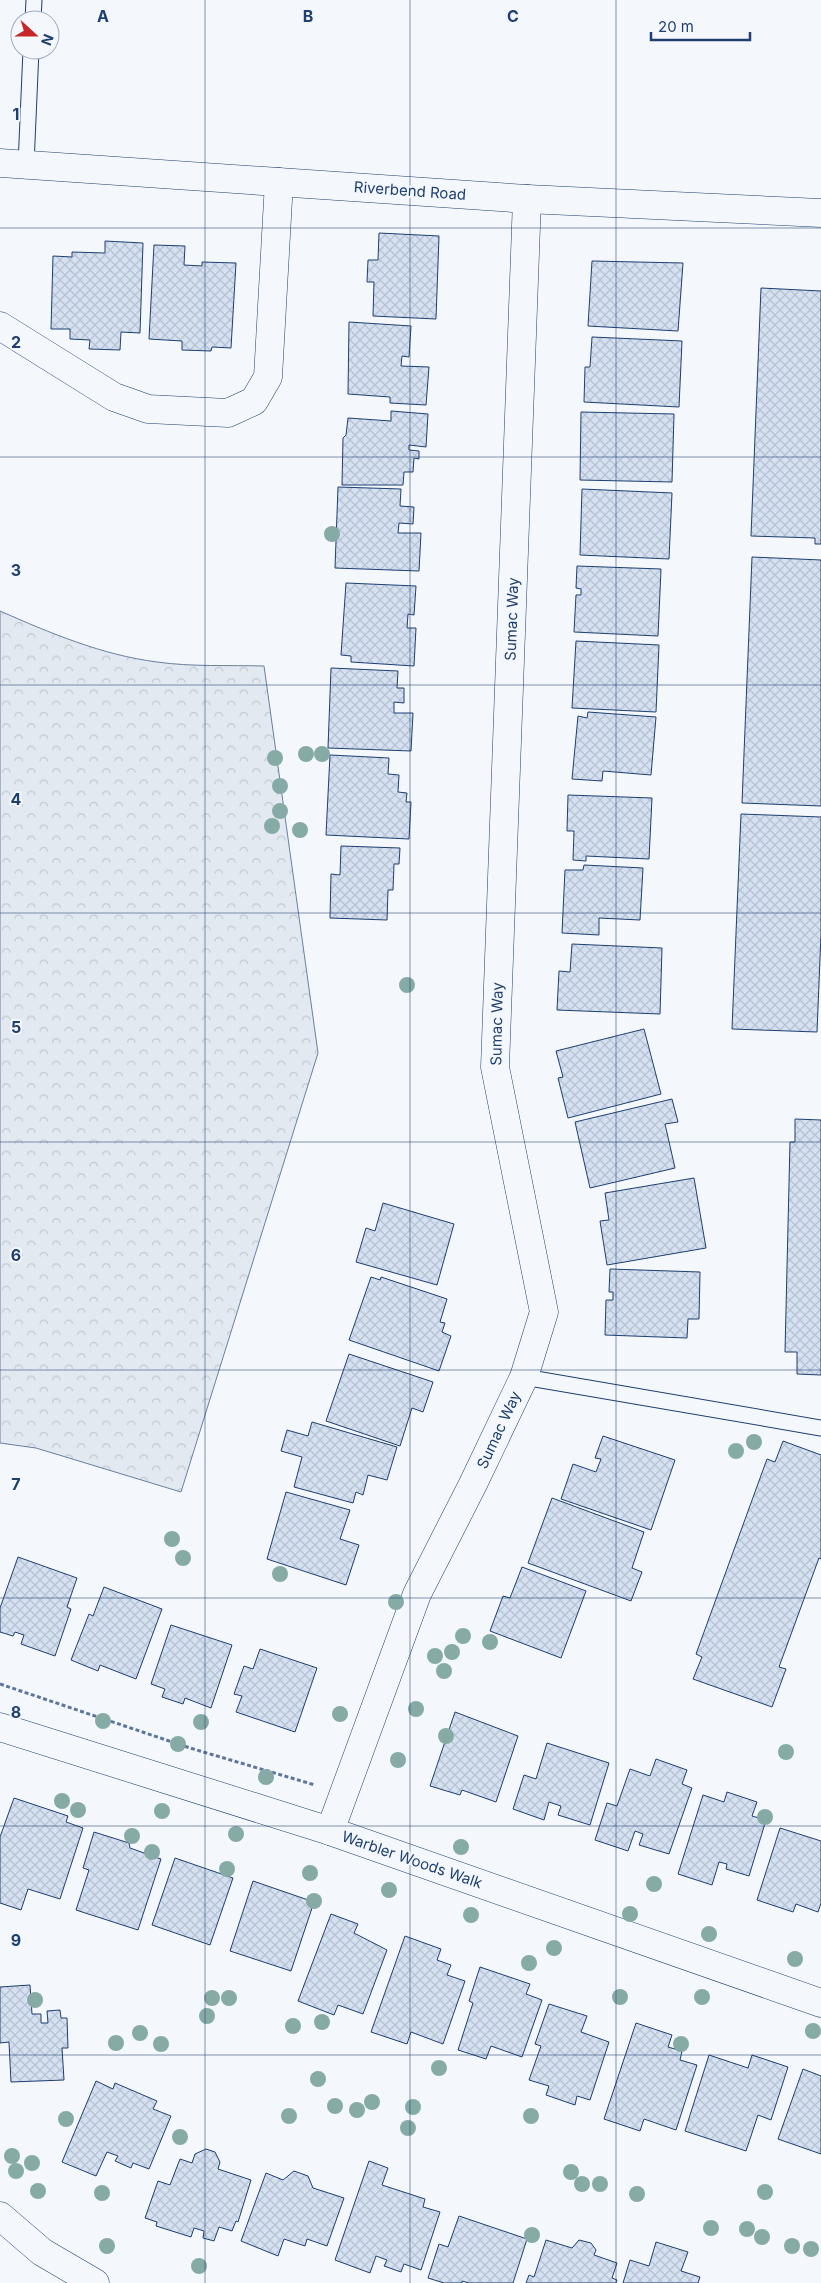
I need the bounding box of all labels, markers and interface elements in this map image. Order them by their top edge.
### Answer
text: A [97,6,109,26]
text: B [303,6,313,26]
text: C [507,6,519,26]
north arrow [10,10,60,60]
scale bar [651,10,750,42]
text: 20 m [658,17,694,36]
text: N [38,32,57,48]
text: 1 [13,104,19,124]
street label: Riverbend Road [353,177,467,204]
text: 2 [11,332,21,352]
text: 3 [11,560,21,580]
street label: Sumac Way [501,576,522,661]
text: 4 [11,789,22,809]
street label: Sumac Way [486,982,507,1066]
text: 5 [11,1017,21,1037]
text: 6 [11,1245,21,1265]
street label: Sumac Way [472,1387,525,1472]
text: 7 [11,1474,21,1494]
text: 8 [11,1702,21,1722]
street label: Warbler Woods Walk [339,1827,486,1893]
text: 9 [11,1930,21,1950]

